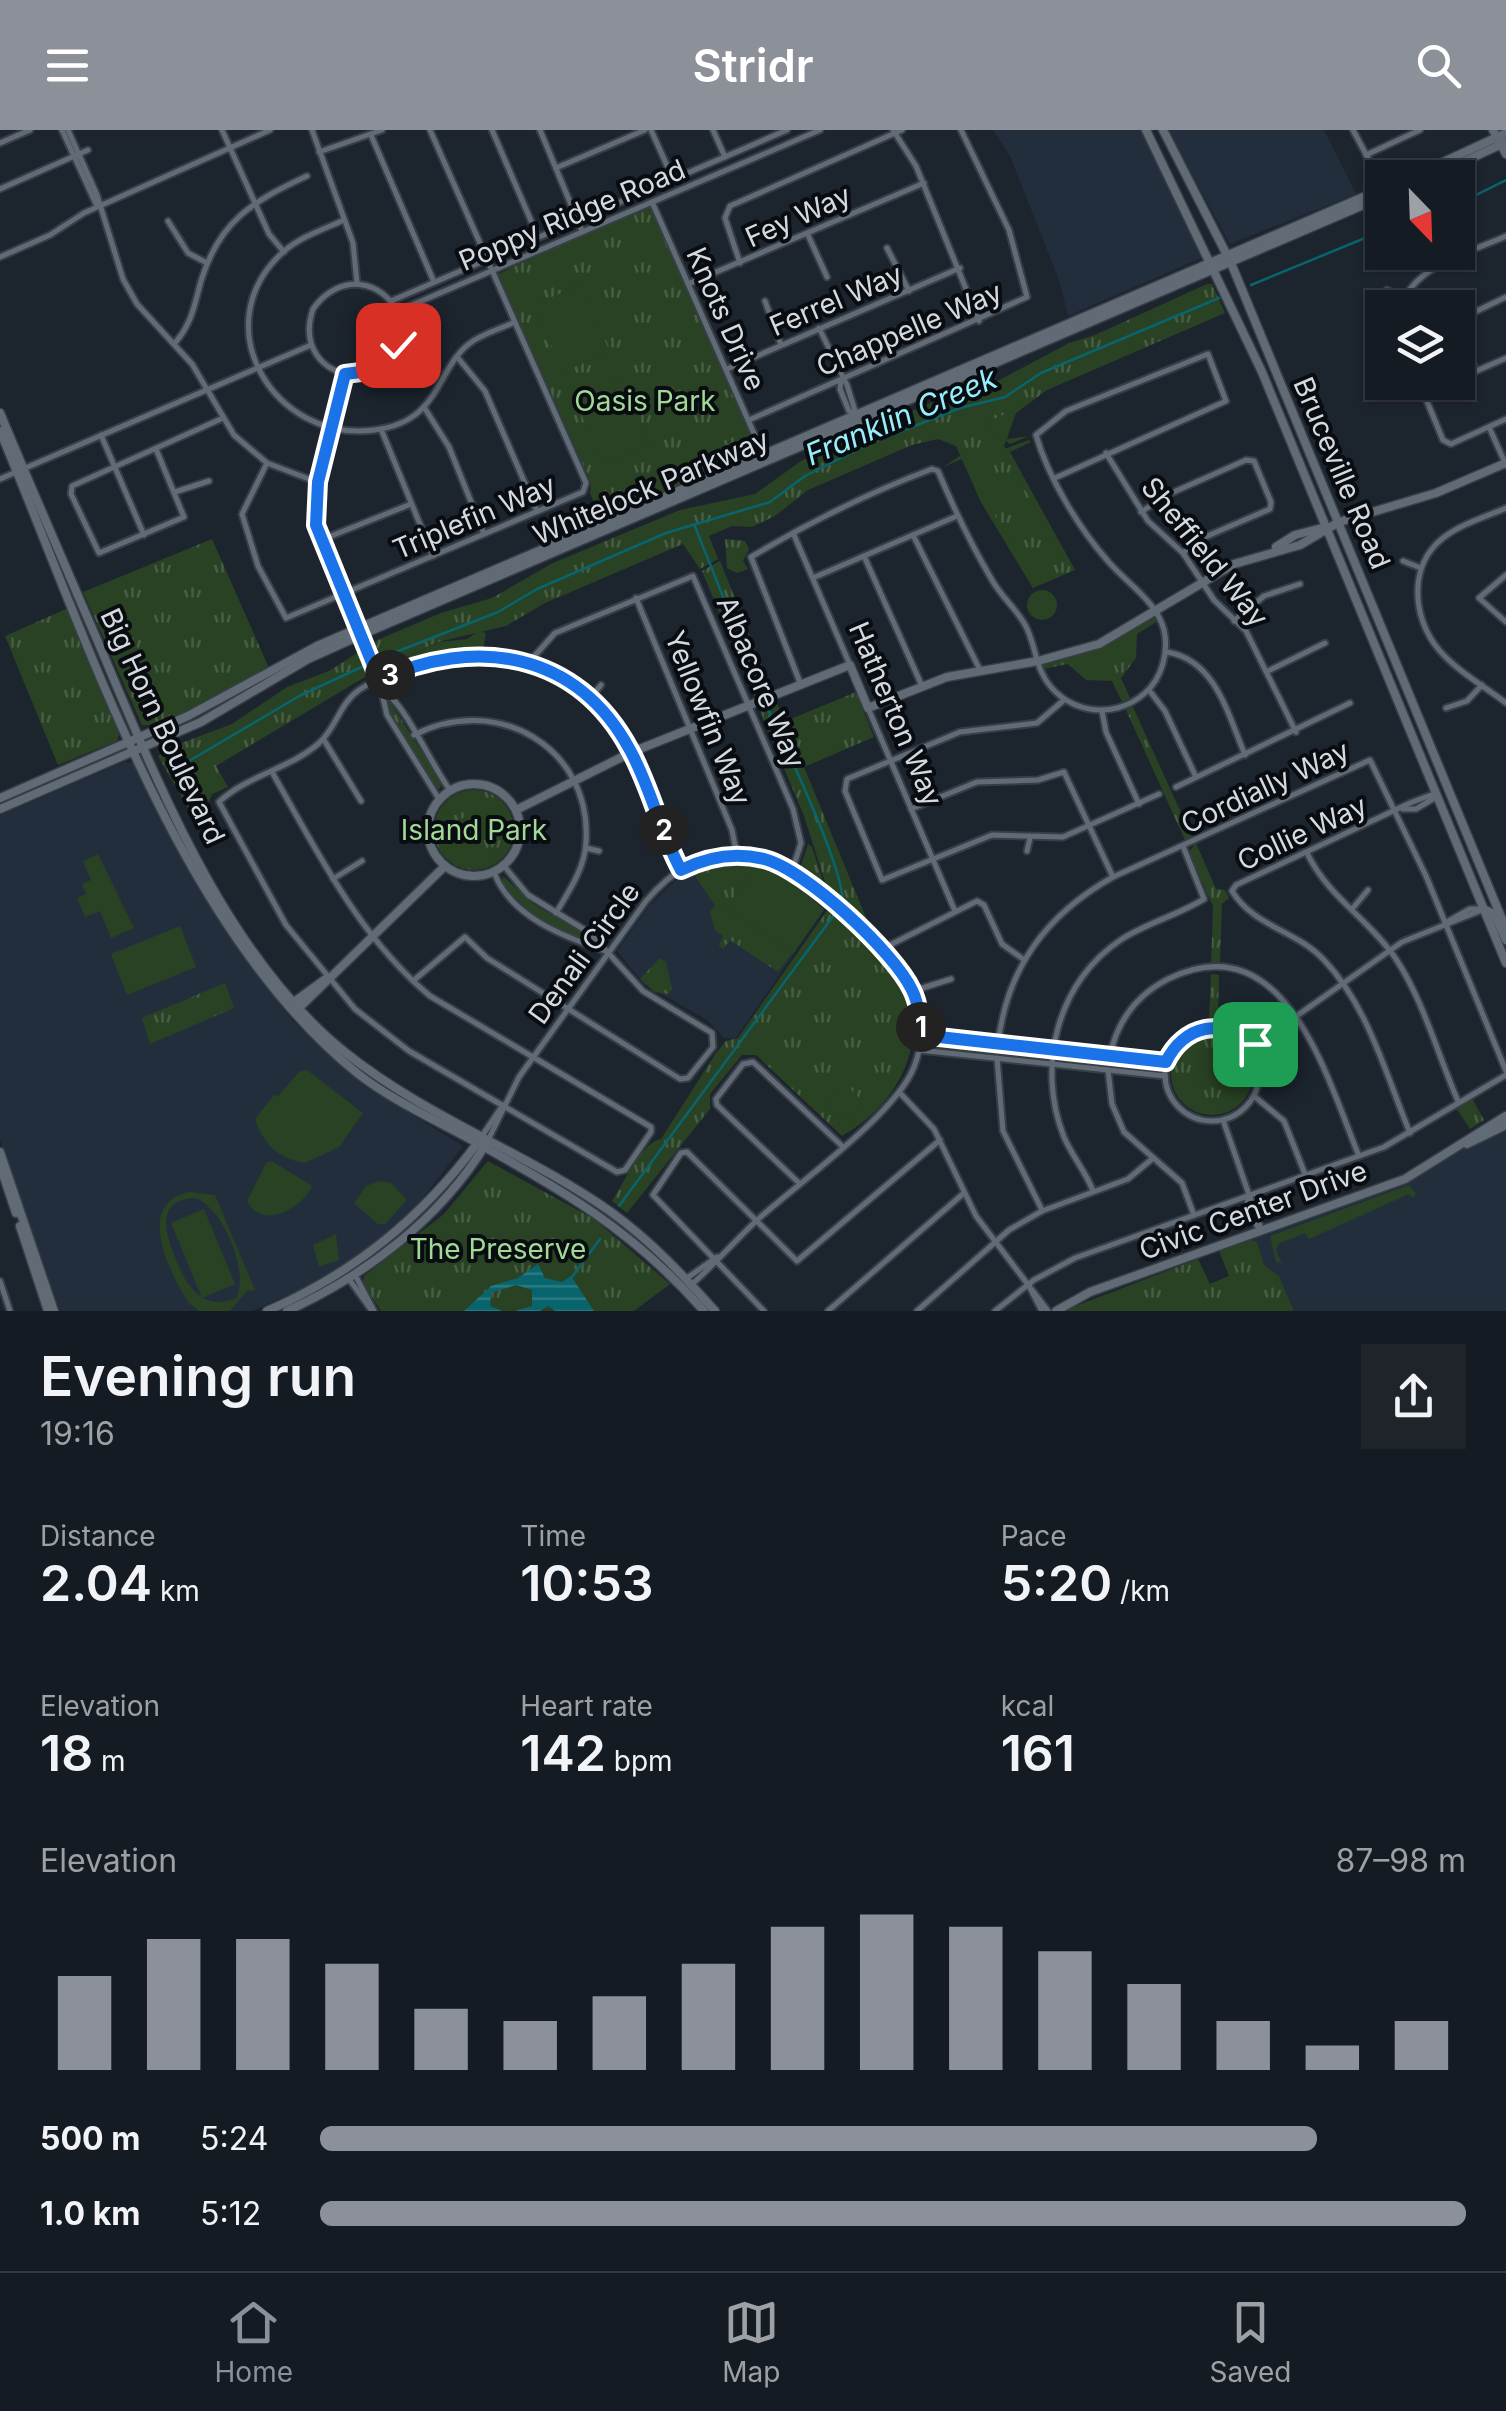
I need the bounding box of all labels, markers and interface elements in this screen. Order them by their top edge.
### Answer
icon: menu [40,38,95,93]
text: Stridr [692,38,814,93]
icon: search [1411,38,1466,93]
street label: Poppy Ridge Road [454,152,690,278]
north arrow [1365,160,1475,270]
map controls [1365,160,1475,400]
street label: Fey Way [740,178,856,254]
street label: Knots Drive [679,242,773,396]
street label: Ferrel Way [764,257,908,343]
street label: Chappelle Way [811,275,1007,383]
button: layers [1365,290,1475,400]
pin [356,303,441,388]
icon: check [371,318,426,373]
water label: Franklin Creek [800,359,1003,473]
street label: Bruceville Road [1286,372,1398,574]
park label: Oasis Park [574,384,716,418]
street label: Whitelock Parkway [528,422,774,552]
street label: Triplefin Way [388,467,560,567]
street label: Sheffield Way [1134,470,1276,634]
street label: Albacore Way [709,591,813,773]
street label: Big Horn Boulevard [94,603,232,849]
street label: Hatherton Way [842,617,950,811]
street label: Yellowfin Way [658,626,758,810]
pin: 3 [365,650,415,700]
text: 3 [381,658,399,692]
street label: Cordially Way [1176,733,1354,841]
street label: Collie Way [1232,788,1372,878]
pin: 2 [639,805,689,855]
park label: Island Park [401,813,547,847]
text: 2 [655,813,673,847]
street label: Denali Circle [521,876,647,1030]
pin: 1 [896,1002,946,1052]
pin [1213,1002,1298,1087]
text: 1 [915,1010,927,1044]
icon: arrive [1228,1017,1283,1072]
street label: Civic Center Drive [1134,1153,1372,1267]
park label: The Preserve [410,1232,586,1266]
text: Evening run [40,1343,356,1409]
button: share [1361,1344,1466,1449]
text: 19:16 [40,1414,115,1453]
text: Distance [40,1519,156,1553]
text: Time [520,1519,586,1553]
text: Pace [1001,1519,1067,1553]
text: 2.04 [40,1553,152,1613]
text: 10:53 [520,1553,654,1613]
text: 5:20 [1001,1553,1112,1613]
text: km [152,1574,200,1608]
text: /km [1112,1574,1170,1608]
text: Elevation [40,1689,160,1723]
text: Heart rate [520,1689,653,1723]
text: kcal [1001,1689,1054,1723]
text: 18 [40,1723,93,1783]
text: 142 [520,1723,606,1783]
text: 161 [1001,1723,1075,1783]
text: m [93,1744,126,1778]
text: bpm [606,1744,673,1778]
text: Elevation [40,1841,177,1880]
text: 87–98 m [1335,1841,1466,1880]
text: 500 m [40,2119,140,2158]
text: 5:24 [200,2119,268,2158]
text: 1.0 km [40,2194,140,2233]
text: 5:12 [200,2194,261,2233]
tab: Home [215,2295,293,2389]
tab: Map [722,2295,780,2389]
tab: Saved [1209,2295,1291,2389]

